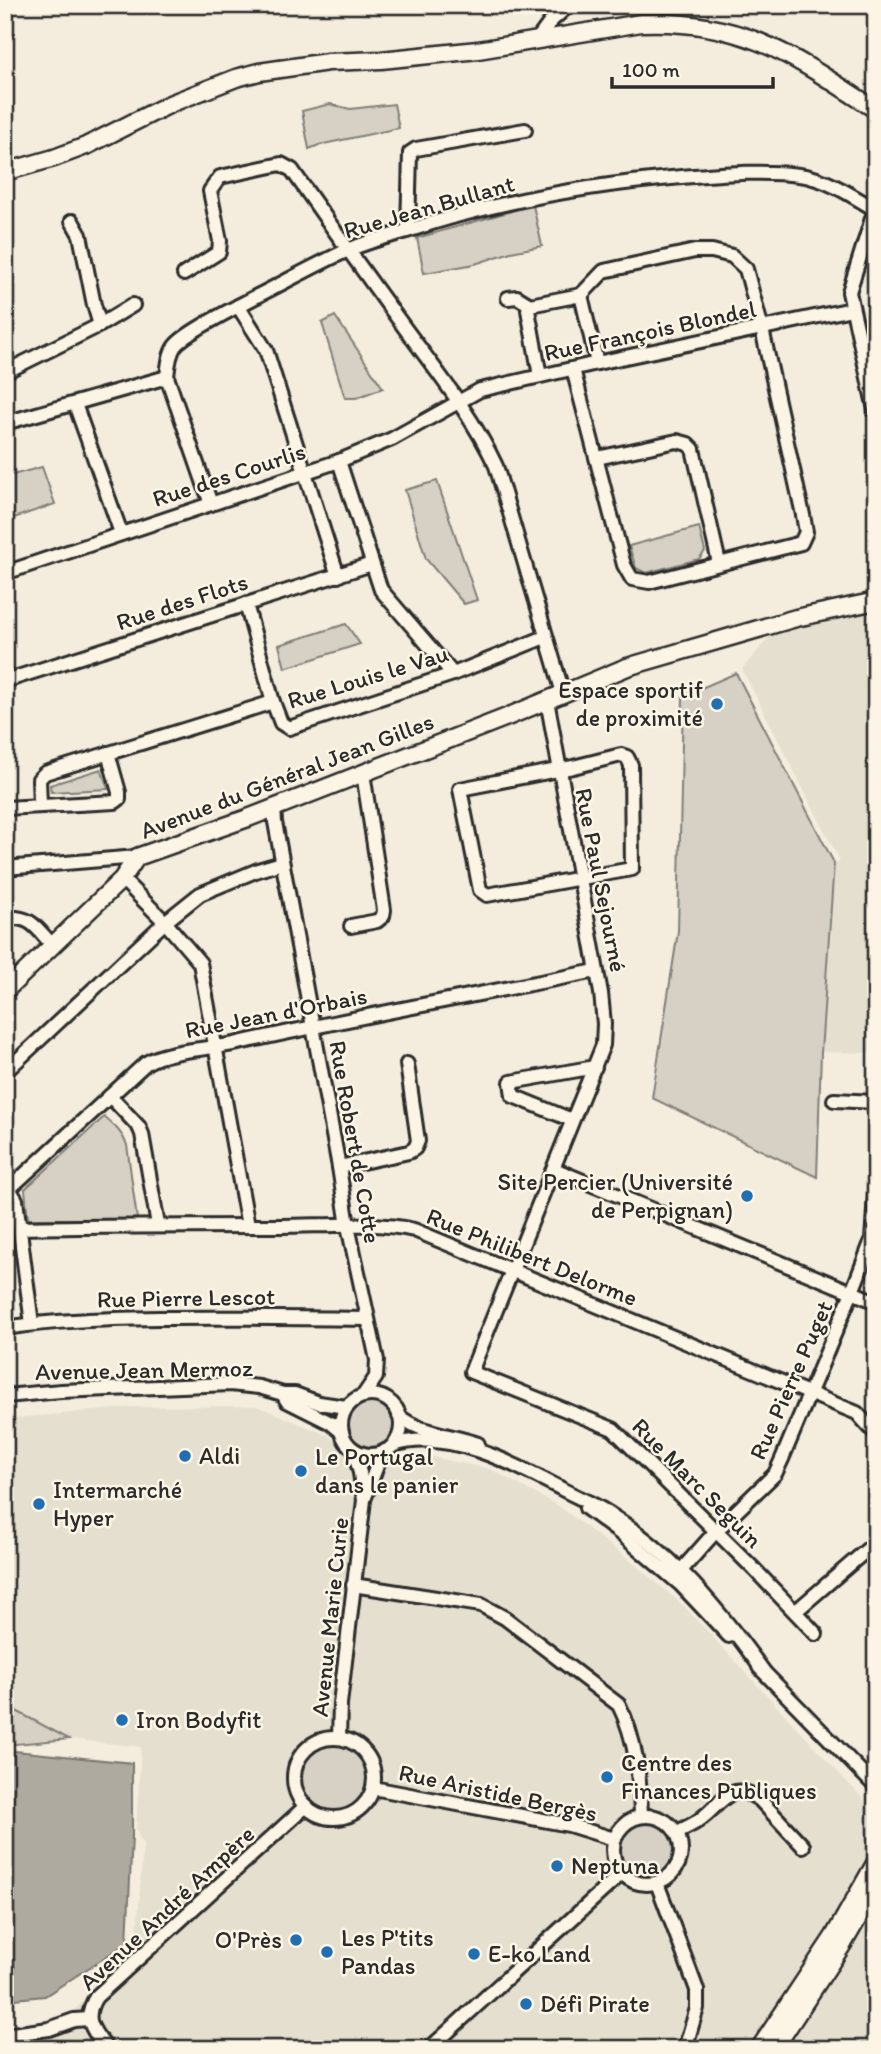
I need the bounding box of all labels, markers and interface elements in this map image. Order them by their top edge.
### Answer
scale bar [612,46,772,90]
text: 100 m [622,57,680,82]
street label: Rue Jean Bullant [340,168,517,245]
street label: Rue François Blondel [541,294,759,367]
street label: Rue des Courlis [149,436,309,513]
street label: Rue des Flots [112,567,251,636]
street label: Rue Louis le Vau [284,638,452,715]
place label: Espace sportif de proximité [558,675,703,732]
marker: Espace sportif de proximité [709,696,725,712]
street label: Avenue du Général Jean Gilles [136,706,438,845]
street label: Rue Paul Sejourné [569,785,634,974]
street label: Rue Jean d'Orbais [182,981,369,1044]
street label: Rue Robert de Cotte [323,1038,388,1245]
place label: Site Percier (Université de Perpignan) [497,1167,733,1224]
marker: Site Percier (Université de Perpignan) [739,1188,755,1204]
street label: Rue Philibert Delorme [423,1201,642,1312]
street label: Rue Pierre Lescot [97,1281,275,1314]
street label: Rue Pierre Puget [743,1296,839,1464]
street label: Avenue Jean Mermoz [35,1353,253,1386]
street label: Rue Marc Seguin [626,1411,769,1554]
place label: Aldi [199,1441,240,1470]
place label: Le Portugal dans le panier [315,1442,459,1499]
marker: Aldi [177,1448,193,1464]
marker: Le Portugal dans le panier [293,1463,309,1479]
place label: Intermarché Hyper [53,1475,182,1532]
marker: Intermarché Hyper [31,1496,47,1512]
street label: Avenue Marie Curie [305,1516,354,1718]
place label: Iron Bodyfit [136,1705,261,1734]
marker: Iron Bodyfit [114,1712,130,1728]
place label: Centre des Finances Publiques [621,1748,817,1805]
street label: Rue Aristide Bergès [396,1757,600,1828]
marker: Centre des Finances Publiques [599,1769,615,1785]
street label: Avenue André Ampère [73,1819,260,1996]
place label: Neptuna [571,1851,660,1880]
marker: Neptuna [549,1858,565,1874]
place label: Les P'tits Pandas [341,1923,434,1980]
place label: O'Près [215,1925,282,1954]
marker: O'Près [288,1932,304,1948]
place label: E-ko Land [488,1939,591,1968]
marker: Les P'tits Pandas [319,1944,335,1960]
marker: E-ko Land [466,1946,482,1962]
place label: Défi Pirate [540,1989,650,2018]
marker: Défi Pirate [518,1996,534,2012]

